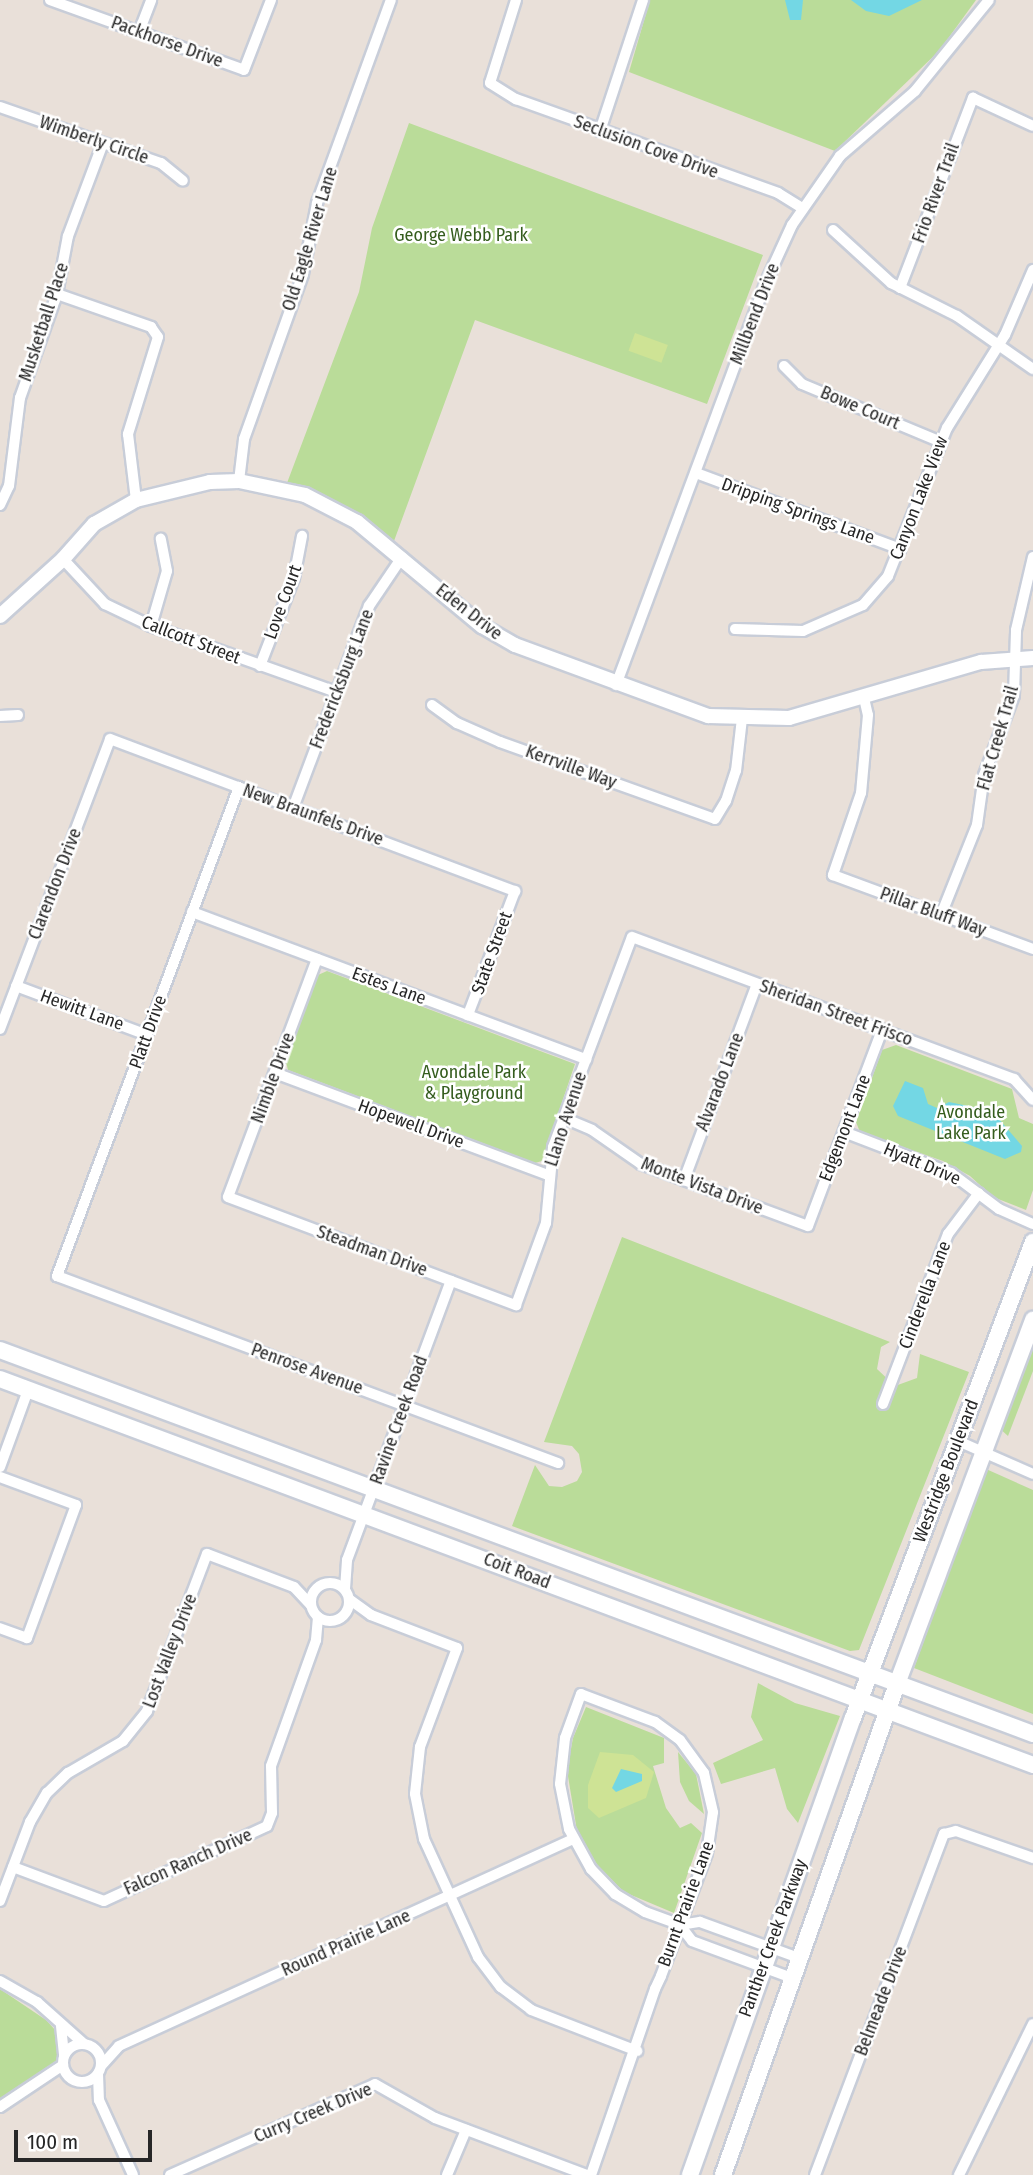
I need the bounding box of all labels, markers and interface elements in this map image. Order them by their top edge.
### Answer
street label: Packhorse Drive [108,12,226,72]
street label: Wimberly Circle [37,111,151,169]
street label: Seclusion Cove Drive [571,111,721,183]
street label: Frio River Trail [908,140,964,246]
street label: Old Eagle River Lane [278,164,342,314]
park label: George Webb Park [394,224,528,246]
street label: Musketball Place [15,260,73,384]
street label: Millbend Drive [726,260,784,368]
street label: Bowe Court [817,382,903,434]
street label: Canyon Lake View [886,433,952,563]
street label: Dripping Springs Lane [719,473,877,549]
street label: Love Court [260,562,306,642]
street label: Eden Drive [431,579,507,645]
street label: Fredericksburg Lane [305,606,379,752]
street label: Callcott Street [139,611,243,669]
street label: Flat Creek Trail [973,683,1023,793]
street label: Kerrville Way [523,741,619,793]
street label: New Braunfels Drive [240,780,386,850]
street label: Clarendon Drive [24,825,86,943]
street label: Pillar Bluff Way [877,883,989,941]
street label: State Street [467,909,517,997]
street label: Estes Lane [349,963,429,1009]
street label: Sheridan Street Frisco [756,975,916,1051]
street label: Hewitt Lane [37,985,127,1035]
street label: Platt Drive [125,992,171,1072]
street label: Nimble Drive [247,1030,299,1126]
street label: Alvarado Lane [691,1030,749,1134]
park label: Avondale Park & Playground [422,1062,526,1104]
street label: Llano Avenue [541,1069,591,1169]
street label: Edgemont Lane [815,1071,875,1185]
street label: Hopewell Drive [355,1095,467,1153]
park label: Avondale Lake Park [936,1102,1006,1144]
street label: Hyatt Drive [880,1138,964,1190]
street label: Monte Vista Drive [638,1153,766,1219]
street label: Steadman Drive [314,1221,430,1281]
street label: Cinderella Lane [895,1238,955,1352]
street label: Penrose Avenue [248,1339,366,1399]
street label: Ravine Creek Road [366,1353,432,1487]
street label: Westridge Boulevard [909,1396,983,1546]
street label: Coit Road [480,1548,554,1594]
street label: Lost Valley Drive [138,1591,202,1711]
street label: Falcon Ranch Drive [121,1824,255,1900]
street label: Burnt Prairie Lane [653,1838,719,1970]
street label: Panther Creek Parkway [734,1856,812,2020]
street label: Round Prairie Lane [278,1905,414,1981]
street label: Belmeade Drive [850,1943,912,2059]
street label: Curry Creek Drive [251,2078,375,2148]
scale bar [18,2116,156,2160]
text: 100 m [27,2129,78,2155]

